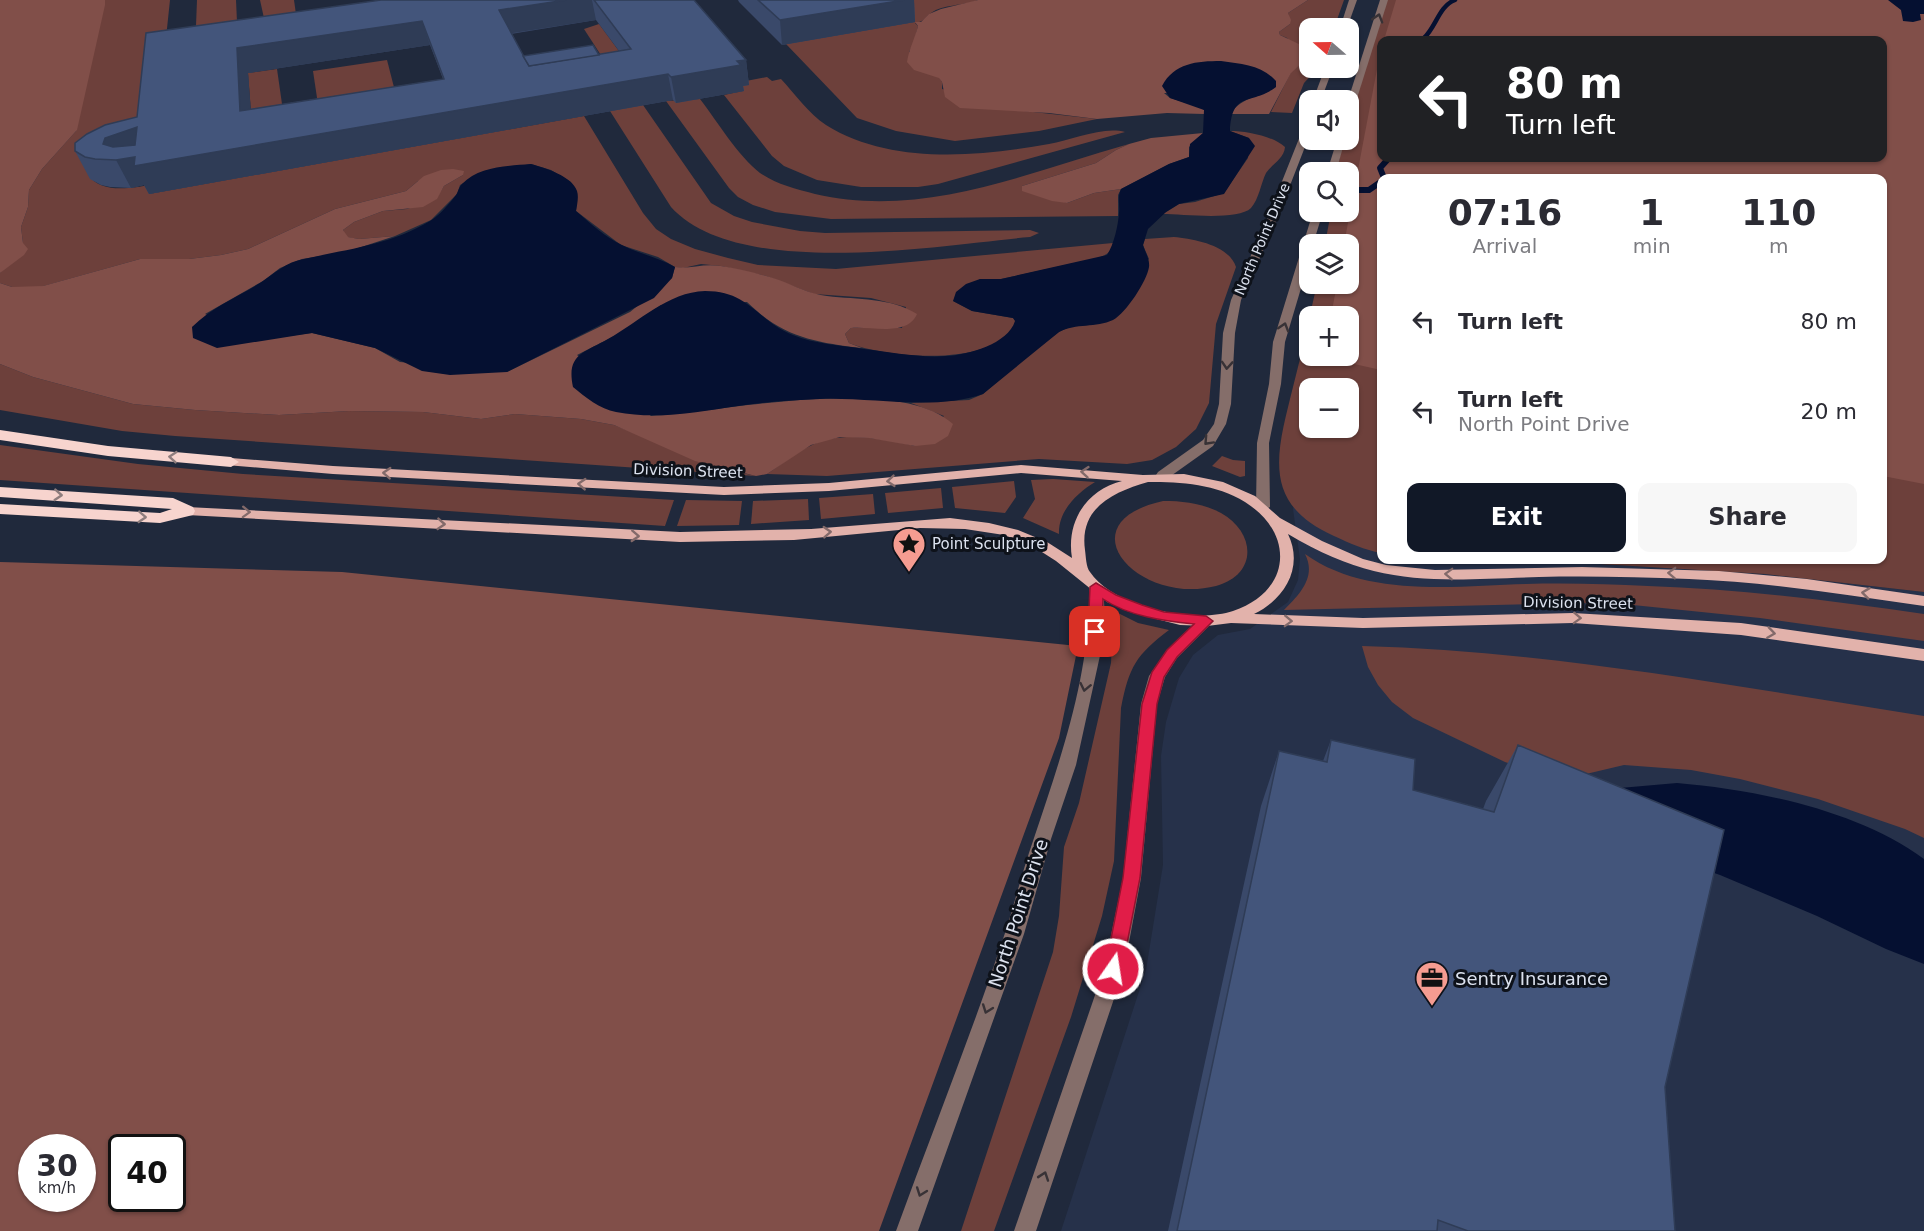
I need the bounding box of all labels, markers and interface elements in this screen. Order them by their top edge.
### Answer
one-way arrow [1371,13,1383,24]
north arrow [1299,18,1359,78]
map controls [1299,18,1359,438]
text: 80 m [1506,59,1623,108]
icon: left [1407,60,1485,138]
button: sound [1299,90,1359,150]
text: Turn left [1506,109,1616,140]
button: search [1299,162,1359,222]
street label: North Point Drive [1231,181,1293,297]
text: 07:16 [1448,192,1562,233]
text: 1 [1639,192,1664,233]
text: 110 [1741,192,1816,233]
button: layers [1299,234,1359,294]
text: Arrival [1472,234,1537,258]
text: min [1633,234,1671,258]
text: m [1769,234,1789,258]
icon: left [1407,305,1440,338]
button: + [1299,306,1359,366]
text: Turn left [1458,309,1563,334]
text: 80 m [1801,309,1857,334]
one-way arrow [1277,322,1289,333]
one-way arrow [1221,361,1234,370]
button: − [1299,378,1359,438]
text: Turn left [1458,387,1563,412]
icon: left [1407,395,1440,428]
text: 20 m [1801,399,1857,424]
text: North Point Drive [1458,412,1630,436]
one-way arrow [1204,435,1215,445]
one-way arrow [168,451,177,464]
street label: Division Street [633,460,743,482]
one-way arrow [1081,466,1090,479]
one-way arrow [383,467,392,480]
one-way arrow [887,474,896,487]
one-way arrow [578,478,587,491]
button: Exit [1407,483,1626,552]
button: Share [1638,483,1857,552]
one-way arrow [54,489,63,502]
one-way arrow [241,506,250,519]
one-way arrow [138,511,147,524]
one-way arrow [436,517,445,530]
one-way arrow [823,526,832,539]
place icon: Point Sculpture [891,526,927,573]
one-way arrow [631,529,640,542]
place label: Point Sculpture [932,535,1045,553]
one-way arrow [1444,567,1453,580]
one-way arrow [1668,567,1677,580]
one-way arrow [1861,587,1871,600]
street label: Division Street [1523,593,1633,613]
pin [1069,606,1120,657]
one-way arrow [1572,612,1581,625]
one-way arrow [1283,614,1292,627]
icon: arrive [1078,615,1111,648]
one-way arrow [1767,627,1776,639]
one-way arrow [1079,681,1092,691]
street label: North Point Drive [984,836,1052,990]
position arrow [1081,937,1145,1001]
office icon: Sentry Insurance [1414,960,1450,1007]
place label: Sentry Insurance [1455,968,1608,989]
one-way arrow [981,1003,994,1014]
speed limit sign: 40 [108,1134,186,1212]
text: 30 [36,1148,78,1183]
one-way arrow [1036,1171,1049,1182]
text: km/h [38,1179,76,1197]
one-way arrow [915,1186,928,1197]

